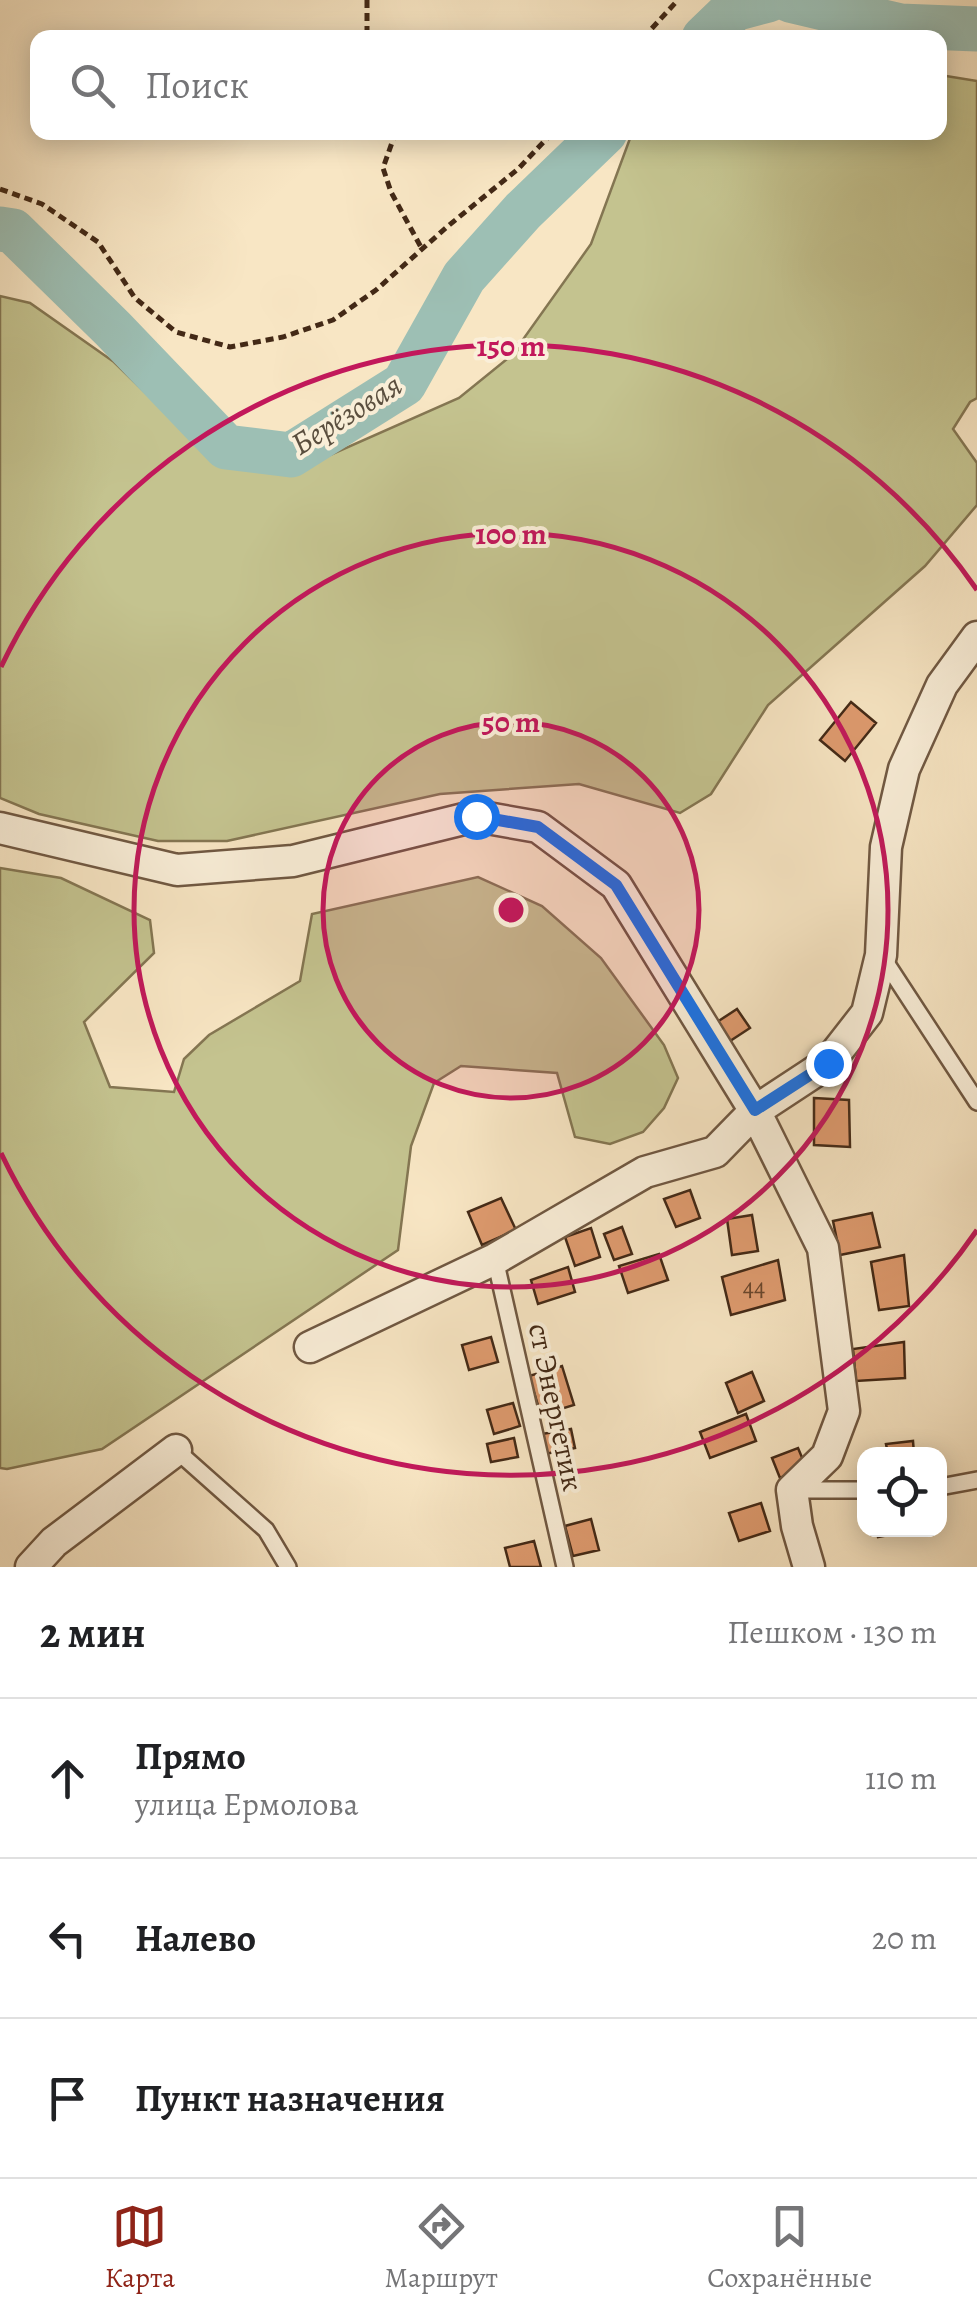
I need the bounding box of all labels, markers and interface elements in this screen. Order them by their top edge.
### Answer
search box [30,30,947,140]
icon: search [65,58,120,113]
text: Поиск [145,59,249,111]
text: 150 m [477,326,546,366]
water label: Берёзовая [282,363,410,465]
text: 100 m [475,514,547,554]
text: 50 m [482,702,540,742]
route start [454,794,500,840]
centre of rings [493,892,529,928]
route end [806,1041,852,1087]
house number: 44 [743,1271,765,1305]
street label: ст Энергетик [519,1320,593,1494]
map controls [857,1447,947,1537]
button: locate [857,1447,947,1537]
text: 2 мин [40,1604,146,1661]
text: Пешком · 130 m [727,1610,937,1654]
text: Прямо [135,1730,246,1782]
icon: ahead [40,1751,95,1806]
text: 110 m [865,1756,937,1800]
text: улица Ермолова [135,1782,358,1826]
icon: left [40,1911,95,1966]
text: Налево [135,1912,256,1964]
text: 20 m [872,1916,937,1960]
icon: arrive [40,2071,95,2126]
text: Пункт назначения [135,2072,445,2124]
tab: Карта [105,2199,175,2297]
tab: Маршрут [385,2199,498,2297]
tab: Сохранённые [707,2199,872,2297]

